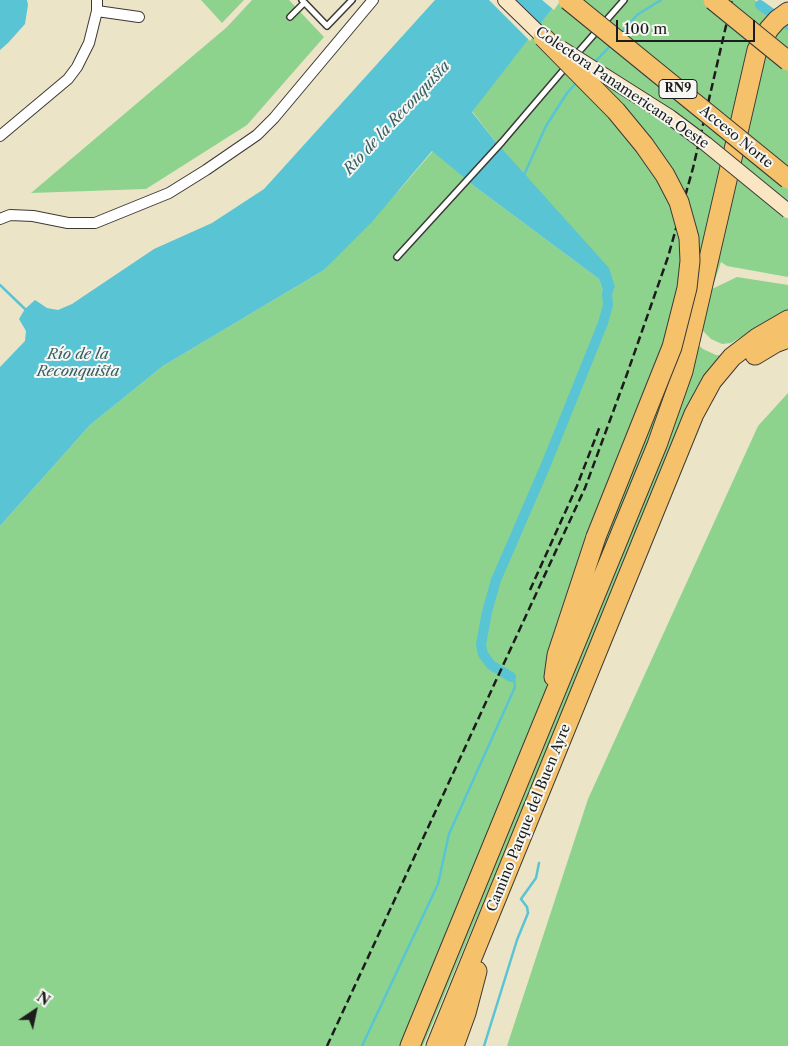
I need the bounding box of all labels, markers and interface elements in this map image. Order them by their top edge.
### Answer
scale bar [618,10,757,42]
text: 100 m [624,19,667,38]
street label: Colectora Panamericana Oeste [532,24,712,152]
water label: Río de la Reconquista [340,58,454,178]
road number: RN9 [659,80,697,98]
street label: Acceso Norte [696,102,776,172]
water label: Río de la Reconquista [37,346,119,381]
street label: Camino Parque del Buen Ayre [484,722,574,914]
north arrow [10,986,60,1036]
text: N [33,988,53,1009]

